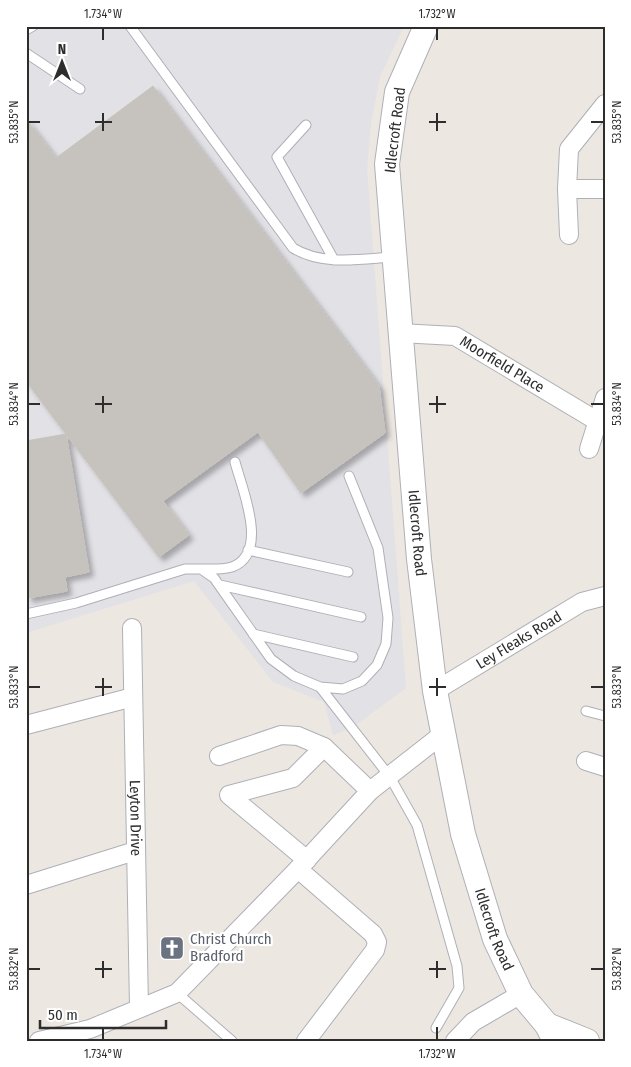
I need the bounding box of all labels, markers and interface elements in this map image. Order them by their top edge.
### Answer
text: 1.734°W [84,7,122,21]
text: 1.732°W [418,7,456,21]
north arrow [38,38,88,88]
text: N [58,41,66,58]
street label: Idlecroft Road [381,86,409,174]
text: 53.835°N [7,100,21,144]
text: 53.835°N [610,100,624,144]
street label: Moorfield Place [457,332,547,396]
text: 53.834°N [7,382,21,426]
text: 53.834°N [610,382,624,426]
street label: Idlecroft Road [404,489,430,577]
street label: Ley Fleaks Road [473,607,565,673]
text: 53.833°N [7,665,21,709]
text: 53.833°N [610,665,624,709]
street label: Leyton Drive [126,780,145,856]
street label: Idlecroft Road [471,886,518,973]
place label: Christ Church Bradford [190,930,272,965]
church icon: Christ Church Bradford [159,935,185,961]
text: 53.832°N [7,948,21,990]
text: 53.832°N [610,948,624,990]
scale bar [40,997,166,1029]
text: 50 m [48,1006,78,1024]
text: 1.734°W [84,1047,122,1061]
text: 1.732°W [418,1047,456,1061]

